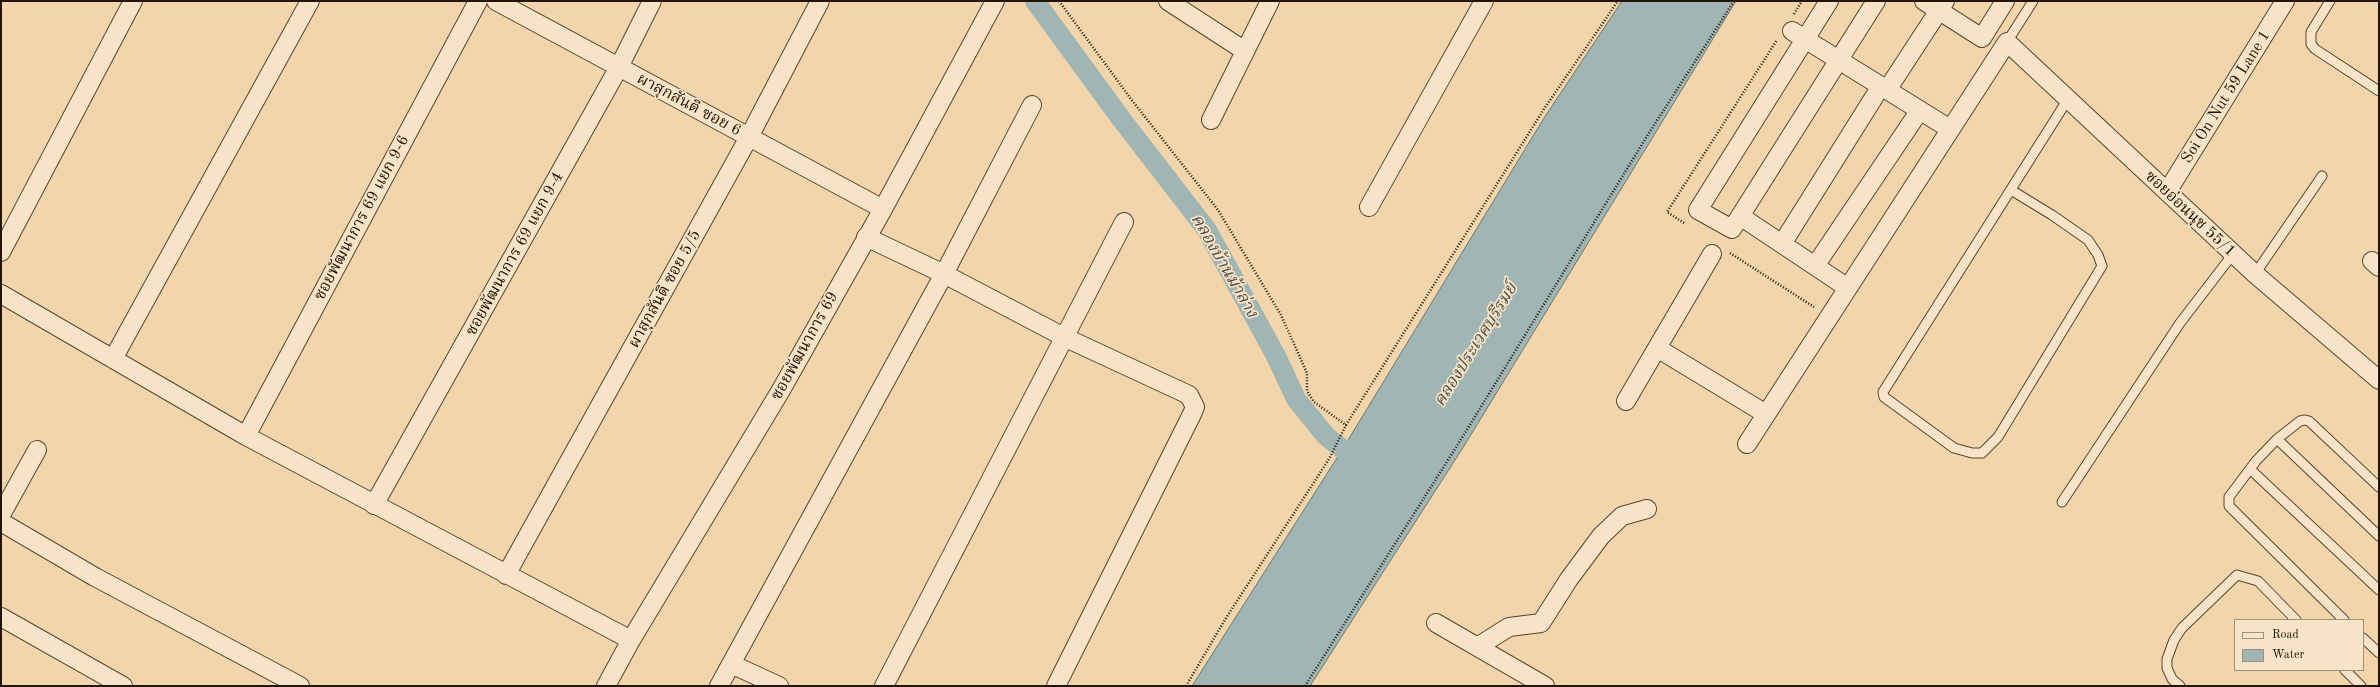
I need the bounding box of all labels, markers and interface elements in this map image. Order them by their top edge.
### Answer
street label: Soi On Nut 59 Lane 1 [2177,27,2275,167]
street label: ผาสุกสันติ ซอย 6 [634,69,744,141]
street label: ซอยพัฒนาการ 69 แยก 9-6 [310,132,414,304]
street label: ซอยอ่อนนุช 55/1 [2141,167,2239,261]
street label: ซอยพัฒนาการ 69 แยก 9-4 [462,169,568,339]
water label: คลองบ้านม้าล่าง [1186,211,1262,321]
street label: ผาสุกสันติ ซอย 5/5 [625,227,705,351]
water label: คลองประเวศบุรีรมย์ [1430,280,1522,410]
street label: ซอยพัฒนาการ 69 [767,288,843,404]
legend [2234,619,2364,671]
text: Road [2272,629,2299,641]
text: Water [2272,649,2304,661]

